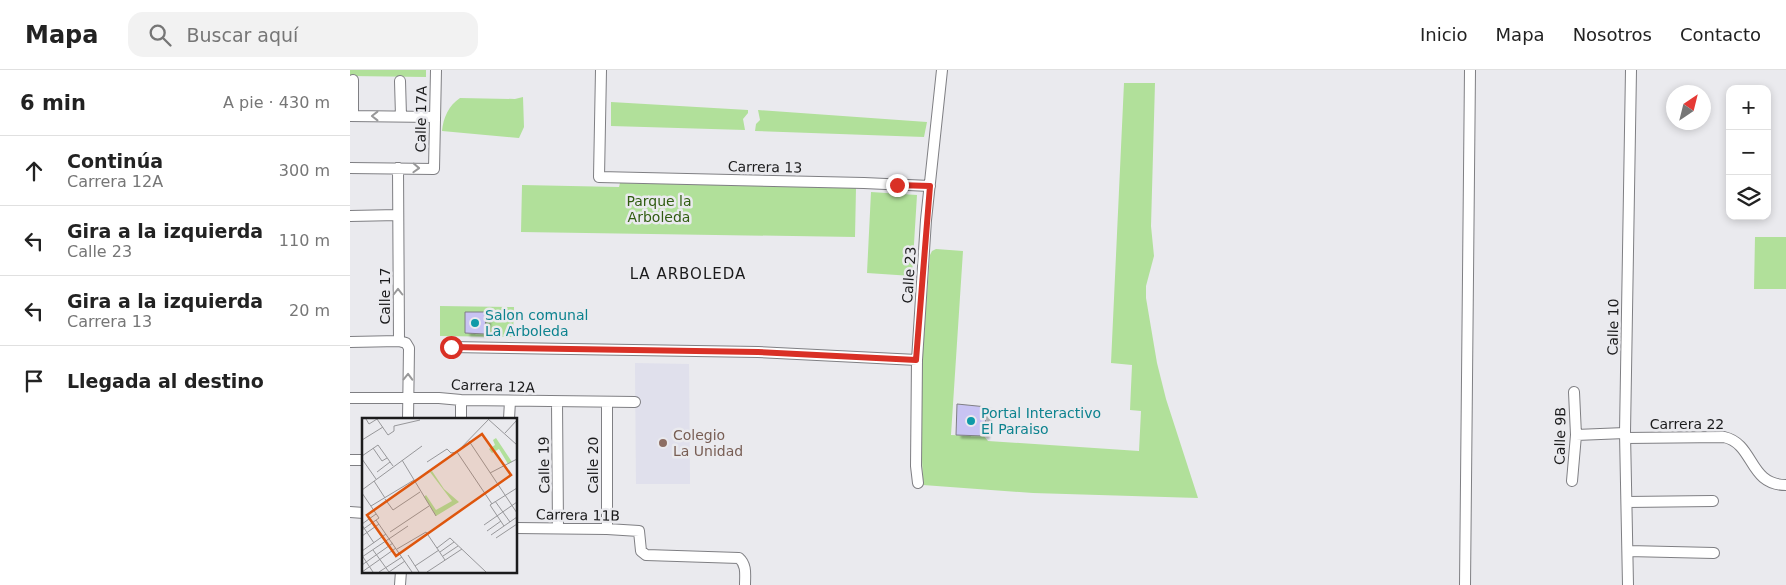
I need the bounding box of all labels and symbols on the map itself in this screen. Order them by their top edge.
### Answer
street label: Calle 17A [412,85,430,152]
north arrow [1666,85,1711,130]
one-way arrow [370,111,378,121]
street label: Carrera 13 [728,158,802,176]
one-way arrow [413,163,421,173]
route end [886,174,909,197]
park label: Parque la Arboleda [626,193,692,225]
street label: Calle 23 [899,246,919,304]
district label: LA ARBOLEDA [630,265,746,283]
street label: Calle 17 [377,267,393,325]
one-way arrow [393,288,403,296]
street label: Calle 10 [1605,298,1621,356]
place label: Salon comunal La Arboleda [485,307,588,339]
marker: Salon comunal La Arboleda [469,317,481,329]
route start [440,336,463,359]
one-way arrow [403,373,413,380]
street label: Carrera 12A [451,377,536,395]
place label: Portal Interactivo El Paraiso [981,405,1101,437]
street label: Calle 9B [1551,407,1569,465]
marker: Portal Interactivo El Paraiso [965,415,977,427]
street label: Carrera 22 [1650,416,1724,432]
inset map [362,418,518,572]
place label: Colegio La Unidad [673,427,743,459]
street label: Calle 19 [536,436,552,494]
street label: Calle 20 [585,436,601,494]
marker: Colegio La Unidad [657,437,669,449]
street label: Carrera 11B [536,506,620,524]

